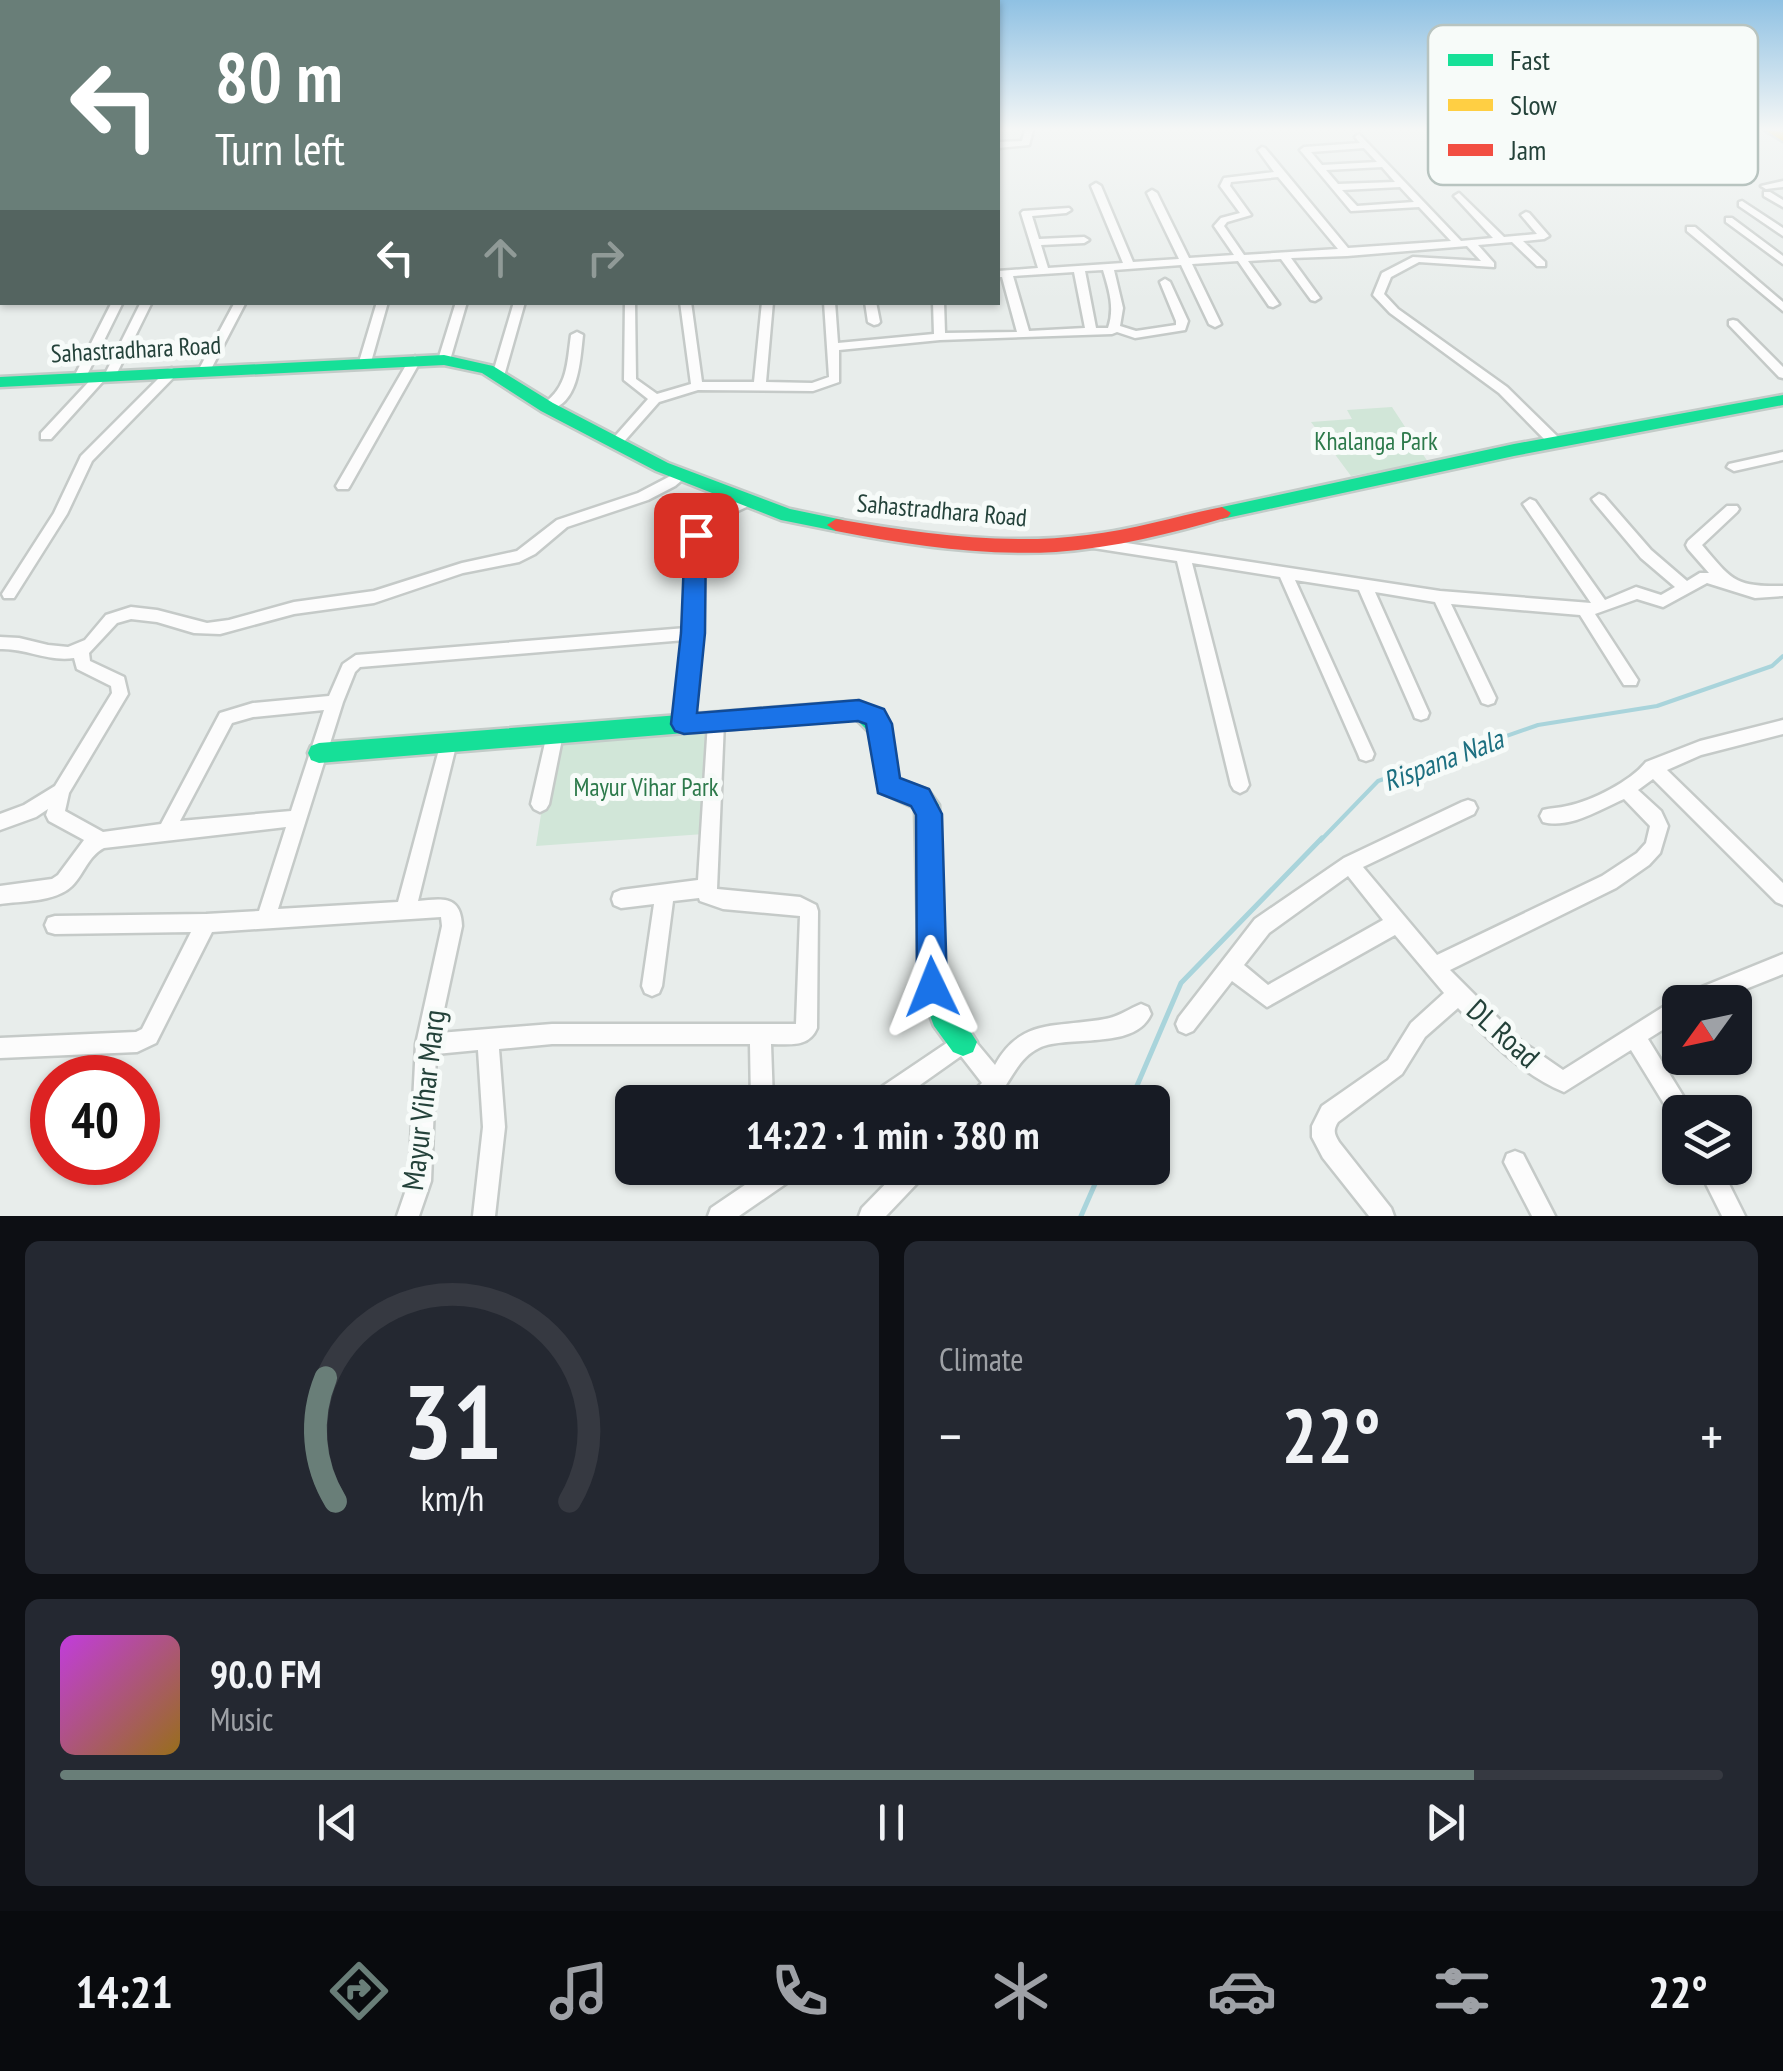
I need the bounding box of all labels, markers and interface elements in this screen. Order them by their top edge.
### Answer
legend [1428,25,1758,185]
text: 80 m [215,31,343,121]
icon: left [50,40,180,170]
text: Fast [1510,41,1550,78]
text: Slow [1510,86,1557,123]
text: Turn left [215,119,345,177]
text: Jam [1509,131,1546,168]
icon: left [368,230,423,285]
icon: ahead [473,230,528,285]
icon: right [578,230,633,285]
street label: Sahastradhara Road [50,329,222,369]
park label: Khalanga Park [1314,425,1438,457]
street label: Sahastradhara Road [856,487,1028,533]
pin [654,493,739,578]
icon: arrive [669,508,724,563]
water label: Rispana Nala [1377,719,1510,799]
park label: Mayur Vihar Park [573,771,719,803]
position arrow [880,935,984,1039]
north arrow [1662,985,1752,1075]
map controls [1662,985,1752,1185]
street label: DL Road [1459,990,1549,1076]
street label: Mayur Vihar Marg [392,1007,453,1192]
speed limit sign: 40 [30,1055,160,1185]
button: layers [1662,1095,1752,1185]
text: 14:22 · 1 min · 380 m [746,1110,1039,1159]
text: Climate [939,1338,1023,1380]
text: 31 [402,1353,502,1488]
text: 22° [1281,1387,1381,1484]
text: − [939,1400,962,1471]
text: + [1700,1400,1723,1471]
text: km/h [420,1475,484,1521]
text: 90.0 FM [210,1649,322,1698]
text: Music [210,1698,273,1740]
icon: previous [310,1795,365,1850]
icon: pause [864,1795,919,1850]
icon: next [1418,1795,1473,1850]
icon: directions [324,1956,394,2026]
icon: music [544,1956,614,2026]
icon: phone [765,1956,835,2026]
icon: climate [986,1956,1056,2026]
icon: car [1207,1956,1277,2026]
icon: filters [1427,1956,1497,2026]
text: 14:21 [75,1962,173,2020]
text: 22° [1648,1962,1708,2020]

